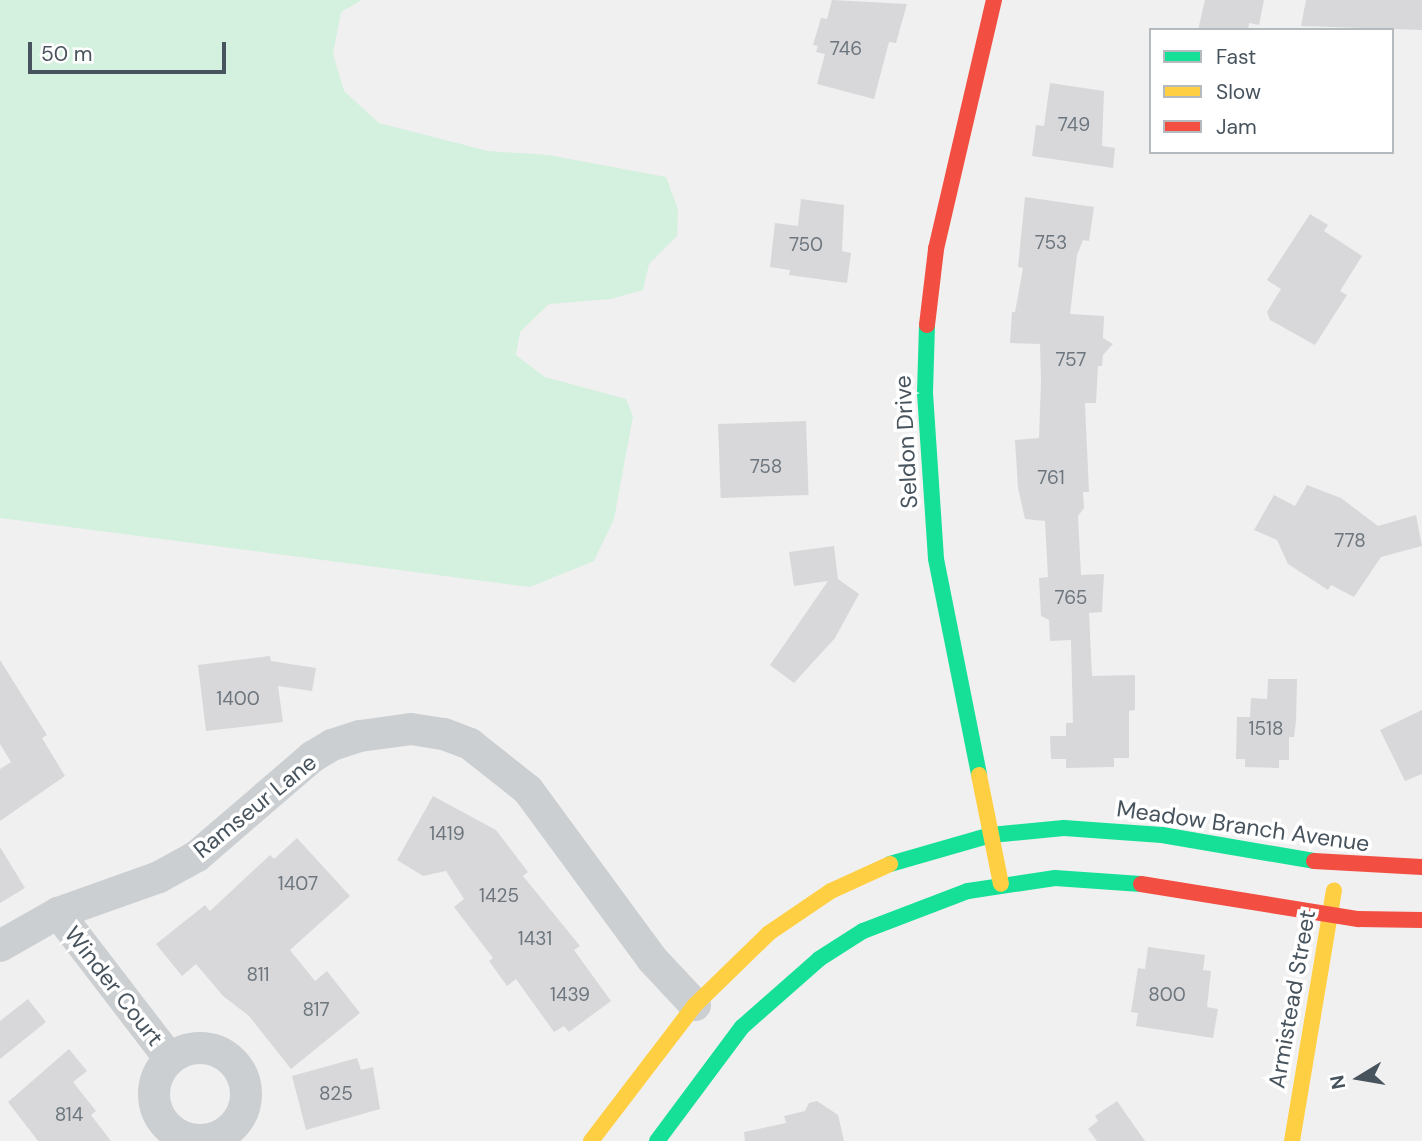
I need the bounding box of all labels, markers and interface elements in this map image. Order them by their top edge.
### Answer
scale bar [32,28,229,72]
legend [1149,28,1394,154]
house number: 746 [830,38,862,60]
text: 50 m [41,40,92,68]
text: Fast [1216,43,1256,71]
text: Slow [1216,78,1261,106]
text: Jam [1216,113,1257,141]
house number: 749 [1058,114,1090,136]
house number: 753 [1035,232,1067,254]
house number: 750 [789,234,823,256]
house number: 757 [1055,349,1087,371]
street label: Seldon Drive [889,375,923,509]
house number: 758 [750,456,782,478]
house number: 761 [1037,467,1065,489]
house number: 778 [1334,530,1366,552]
house number: 765 [1055,587,1087,609]
house number: 1400 [216,688,260,710]
house number: 1518 [1249,718,1283,740]
street label: Ramseur Lane [188,748,322,864]
street label: Meadow Branch Avenue [1115,795,1371,857]
house number: 1419 [429,823,465,845]
house number: 1407 [278,873,318,895]
house number: 1425 [479,885,519,907]
street label: Armistead Street [1263,908,1321,1090]
street label: Winder Court [59,921,169,1051]
house number: 1431 [518,928,552,950]
house number: 811 [246,964,270,986]
house number: 1439 [550,984,590,1006]
house number: 800 [1148,984,1186,1006]
house number: 817 [302,999,330,1021]
north arrow [1324,1043,1394,1113]
text: N [1324,1073,1351,1091]
house number: 825 [319,1083,353,1105]
house number: 814 [55,1104,83,1126]

